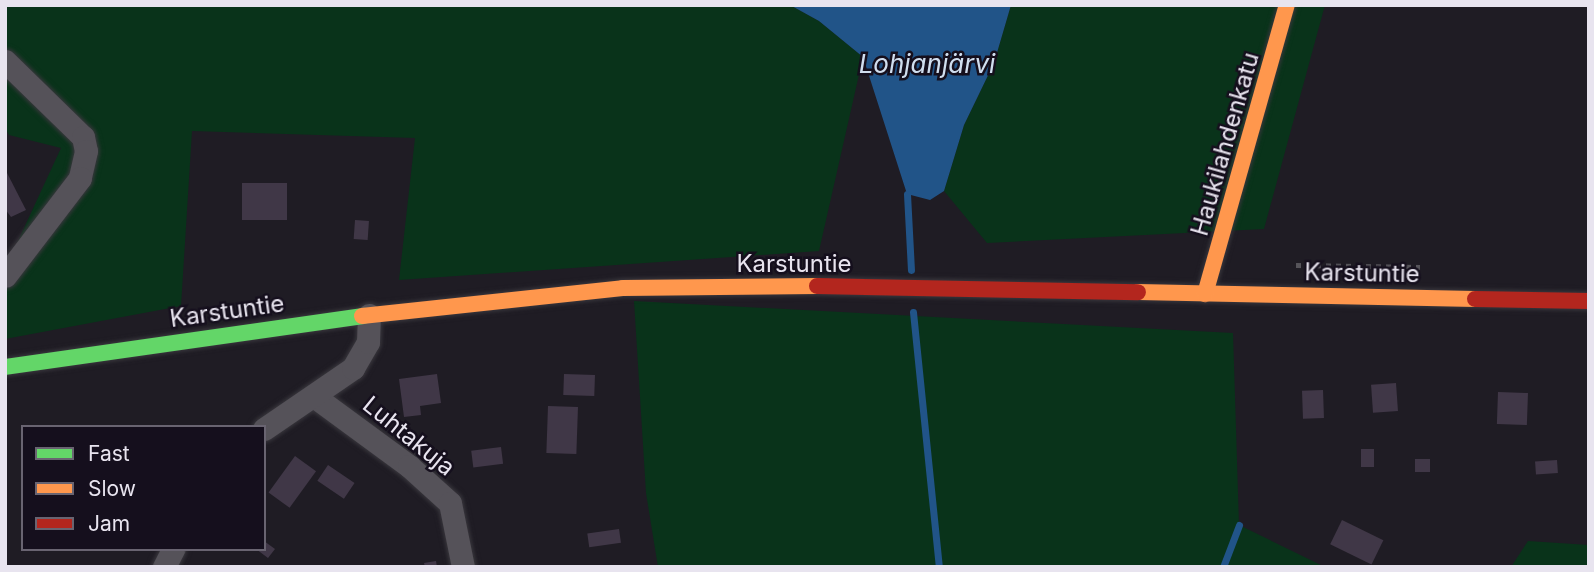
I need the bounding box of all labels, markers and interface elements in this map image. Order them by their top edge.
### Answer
water label: Lohjanjärvi [859,48,995,80]
street label: Haukilahdenkatu [1185,49,1265,239]
street label: Karstuntie [736,250,852,278]
street label: Karstuntie [1304,258,1420,288]
street label: Karstuntie [168,289,286,333]
street label: Luhtakuja [357,390,461,482]
legend [21,425,266,551]
text: Fast [88,441,130,466]
text: Slow [88,476,136,501]
text: Jam [88,511,130,536]

